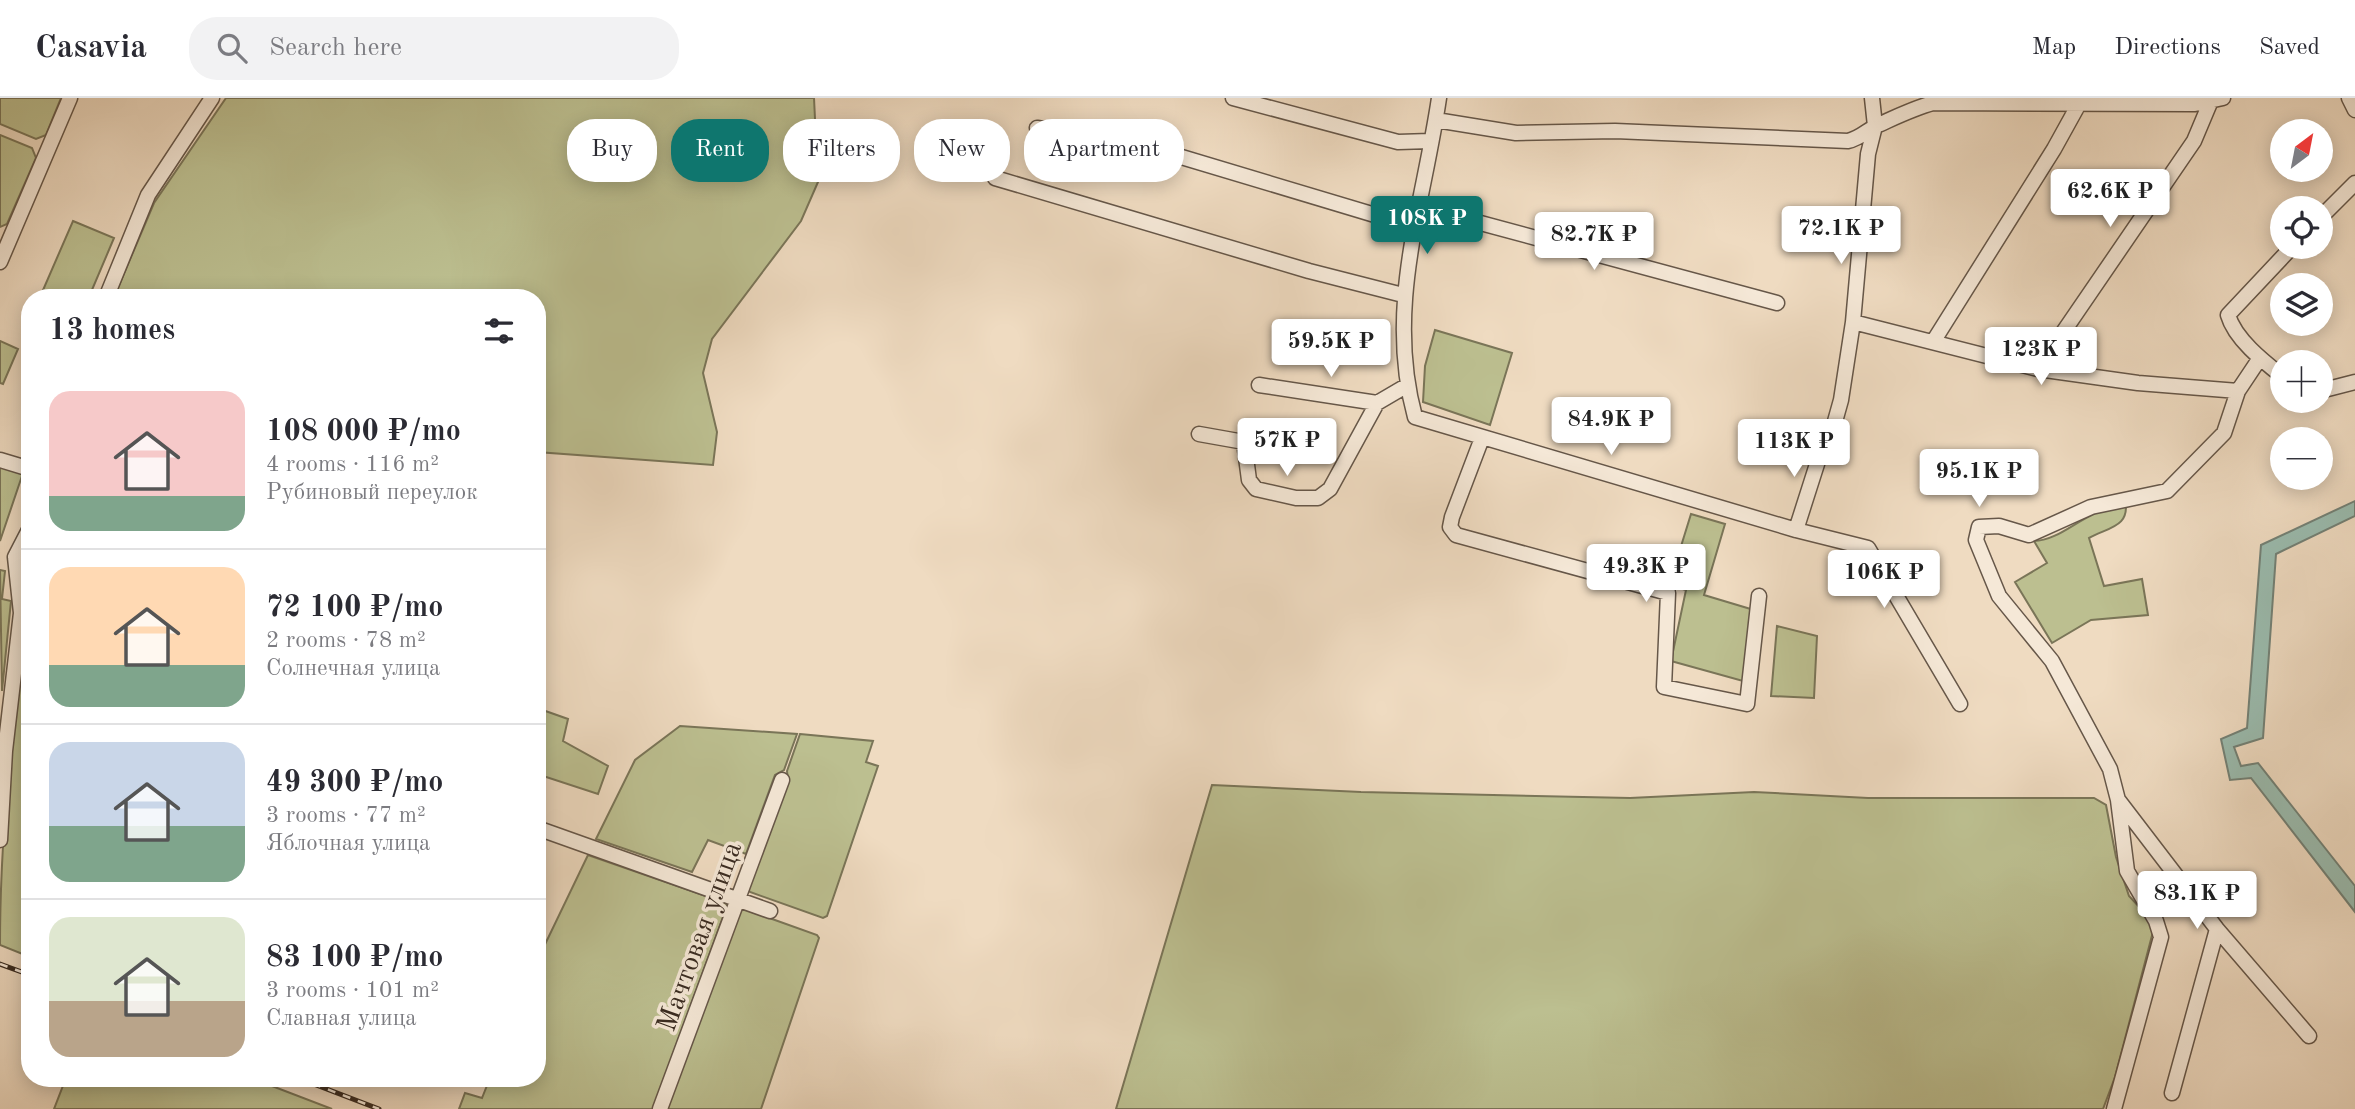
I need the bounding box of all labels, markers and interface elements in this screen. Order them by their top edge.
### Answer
search box [189,17,679,80]
icon: search [213,29,251,67]
text: Casavia [35,32,147,65]
text: Search here [269,35,402,61]
text: Map [2032,36,2076,60]
text: Directions [2114,36,2221,60]
text: Saved [2259,36,2320,60]
chip: Buy [567,119,657,182]
chip: Rent [671,119,769,182]
chip: Filters [783,119,900,182]
chip: New [914,119,1010,182]
chip: Apartment [1024,119,1184,182]
north arrow [2270,119,2333,182]
map controls [2270,119,2333,490]
pin: 62.6K ₽ [2045,170,2175,229]
text: 62.6K ₽ [2067,180,2153,203]
button: locate [2270,196,2333,259]
pin: 108K ₽ [1370,197,1484,256]
pin: 72.1K ₽ [1776,206,1906,266]
text: 108K ₽ [1387,207,1467,230]
pin: 82.7K ₽ [1529,212,1659,272]
text: 72.1K ₽ [1798,217,1884,240]
text: 82.7K ₽ [1551,223,1637,246]
button: layers [2270,273,2333,336]
icon: filters [480,312,518,350]
text: 13 homes [49,316,175,346]
pin: 59.5K ₽ [1266,320,1396,379]
pin: 123K ₽ [1984,328,2098,387]
text: 59.5K ₽ [1288,330,1374,353]
text: 123K ₽ [2001,338,2081,361]
button: + [2270,350,2333,413]
pin: 84.9K ₽ [1546,398,1676,457]
text: 84.9K ₽ [1568,408,1654,431]
text: 108 000 ₽/mo [266,417,461,447]
pin: 57K ₽ [1238,418,1336,478]
icon: home [105,419,189,503]
pin: 113K ₽ [1737,420,1851,479]
button: − [2270,427,2333,490]
text: 57K ₽ [1254,429,1320,452]
text: 113K ₽ [1754,430,1834,453]
pin: 95.1K ₽ [1914,450,2044,509]
text: 4 rooms · 116 m² [266,453,439,476]
text: 95.1K ₽ [1936,460,2022,483]
text: Рубиновый переулок [266,481,478,504]
pin: 49.3K ₽ [1581,545,1711,604]
pin: 106K ₽ [1827,550,1941,610]
text: 49.3K ₽ [1603,555,1689,578]
text: 106K ₽ [1844,561,1924,584]
text: 72 100 ₽/mo [266,593,443,623]
icon: home [105,595,189,679]
text: 2 rooms · 78 m² [266,629,426,652]
text: Солнечная улица [266,657,440,680]
text: 49 300 ₽/mo [266,768,443,798]
icon: home [105,770,189,854]
text: 3 rooms · 77 m² [266,804,426,827]
text: Яблочная улица [266,832,430,855]
street label: Мачтовая улица [654,838,748,1036]
pin: 83.1K ₽ [2132,872,2262,931]
text: 83.1K ₽ [2154,882,2240,905]
text: 83 100 ₽/mo [266,943,443,973]
icon: home [105,945,189,1029]
text: 3 rooms · 101 m² [266,979,439,1002]
text: Славная улица [266,1007,417,1030]

